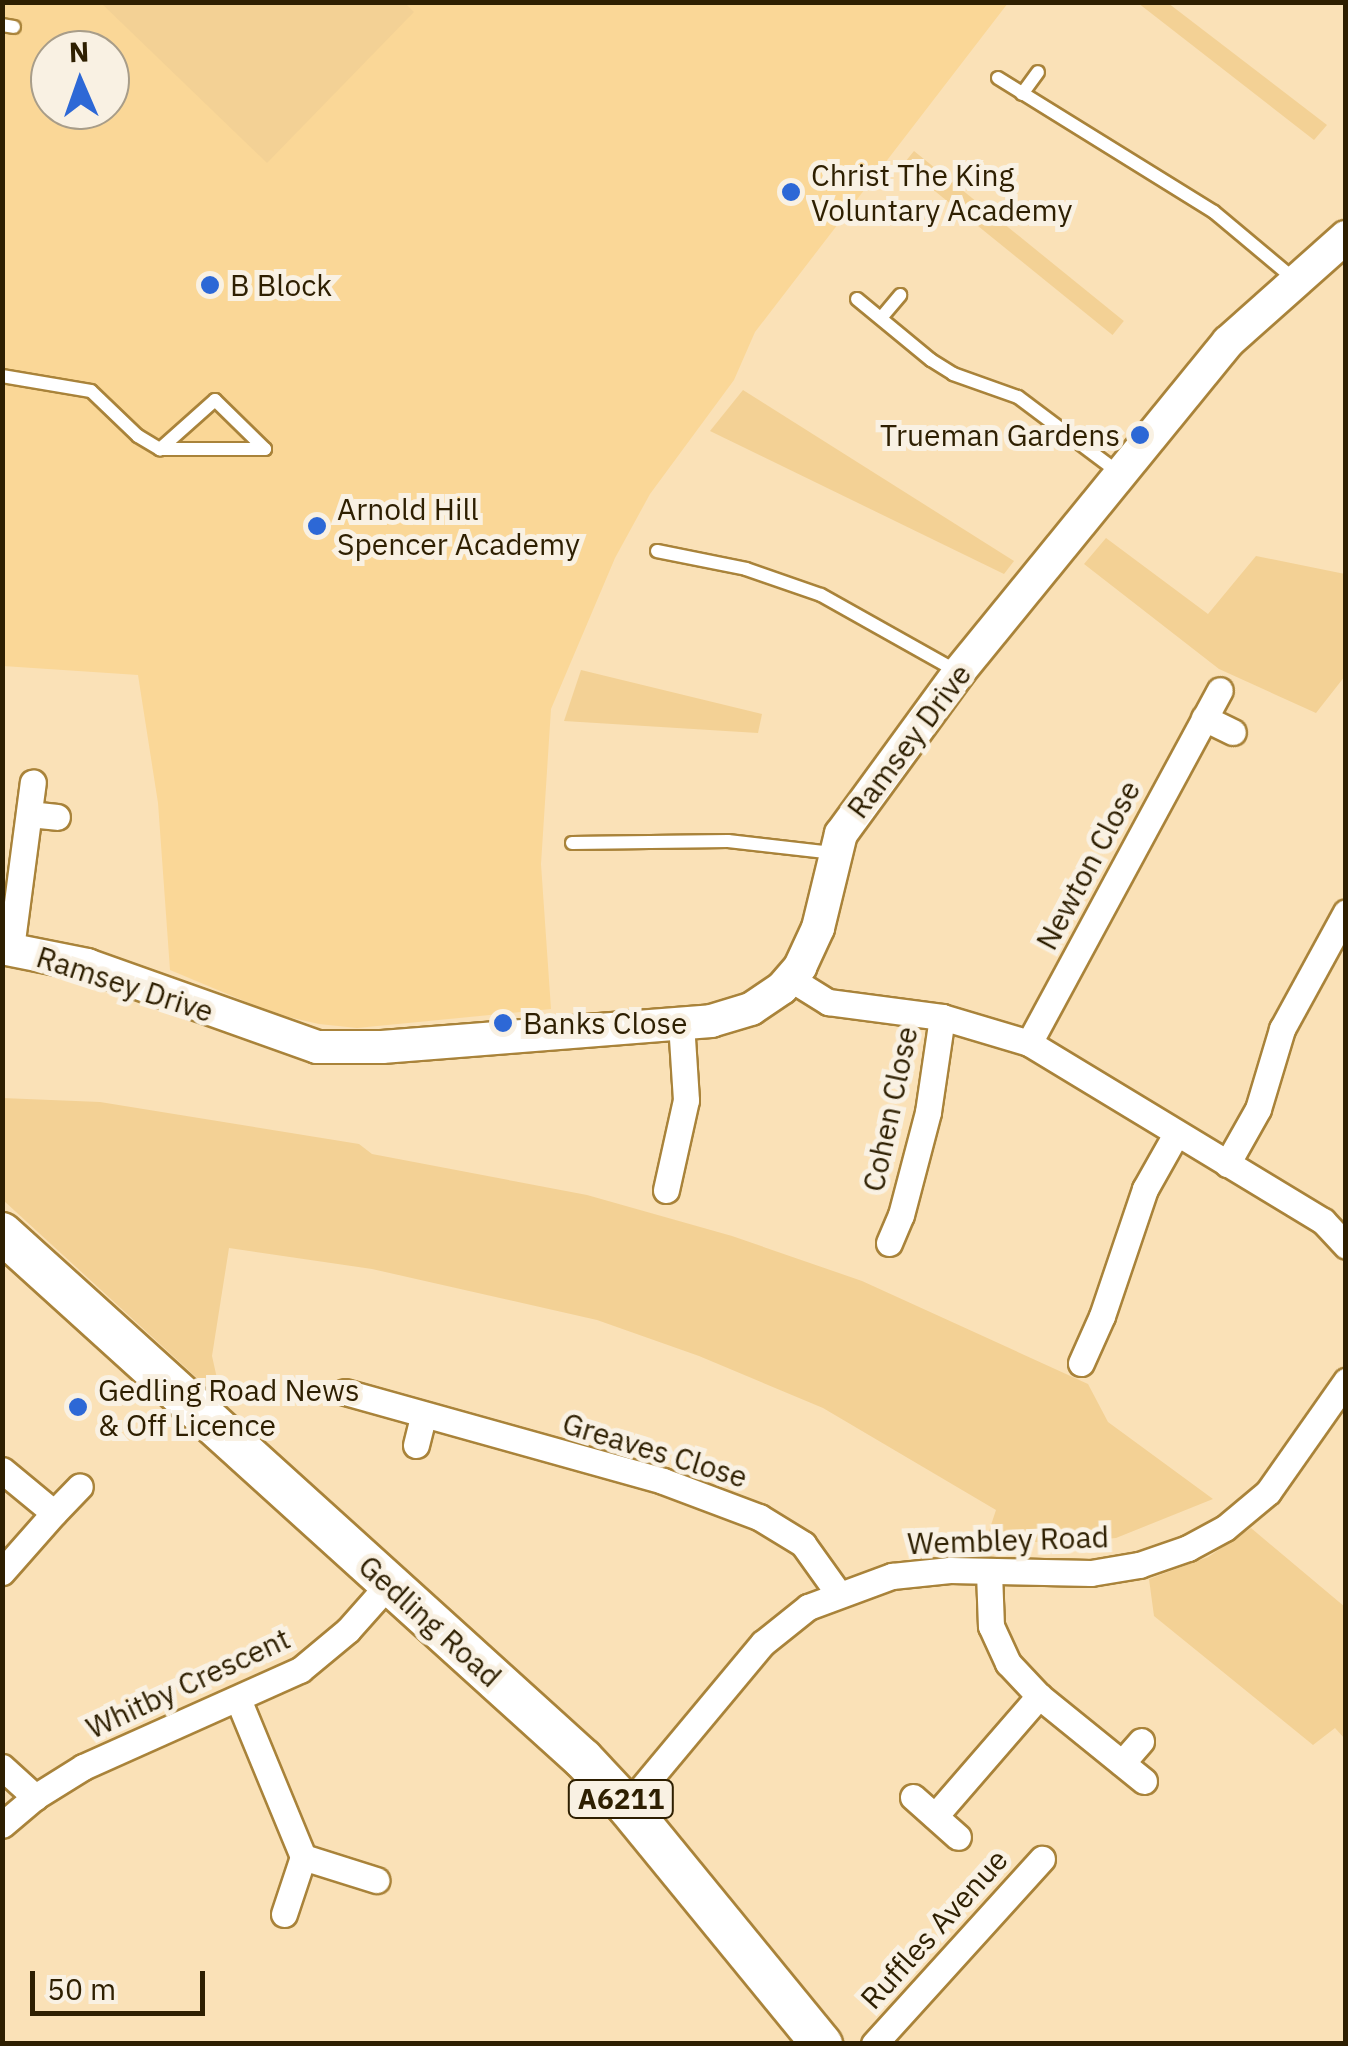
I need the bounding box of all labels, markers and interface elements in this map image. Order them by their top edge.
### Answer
north arrow [30,30,130,130]
text: N [68,33,90,70]
place label: Christ The King Voluntary Academy [811,157,1072,228]
marker: Christ The King Voluntary Academy [780,181,802,203]
place label: B Block [230,267,332,303]
marker: B Block [199,274,221,296]
place label: Trueman Gardens [880,417,1120,453]
marker: Trueman Gardens [1129,424,1151,446]
place label: Arnold Hill Spencer Academy [337,491,580,562]
marker: Arnold Hill Spencer Academy [306,515,328,537]
street label: Ramsey Drive [839,657,979,825]
street label: Newton Close [1028,774,1148,956]
street label: Ramsey Drive [32,938,218,1030]
place label: Banks Close [523,1005,688,1041]
marker: Banks Close [492,1012,514,1034]
street label: Cohen Close [855,1023,925,1195]
place label: Gedling Road News & Off Licence [98,1372,360,1442]
marker: Gedling Road News & Off Licence [67,1396,89,1418]
street label: Greaves Close [558,1405,752,1495]
street label: Wembley Road [907,1518,1109,1562]
street label: Gedling Road [351,1548,509,1694]
street label: Whitby Crescent [80,1620,296,1746]
road number: A6211 [566,1776,676,1822]
street label: Ruffles Avenue [853,1842,1015,2016]
scale bar [35,1951,210,2013]
text: 50 m [47,1969,116,2008]

